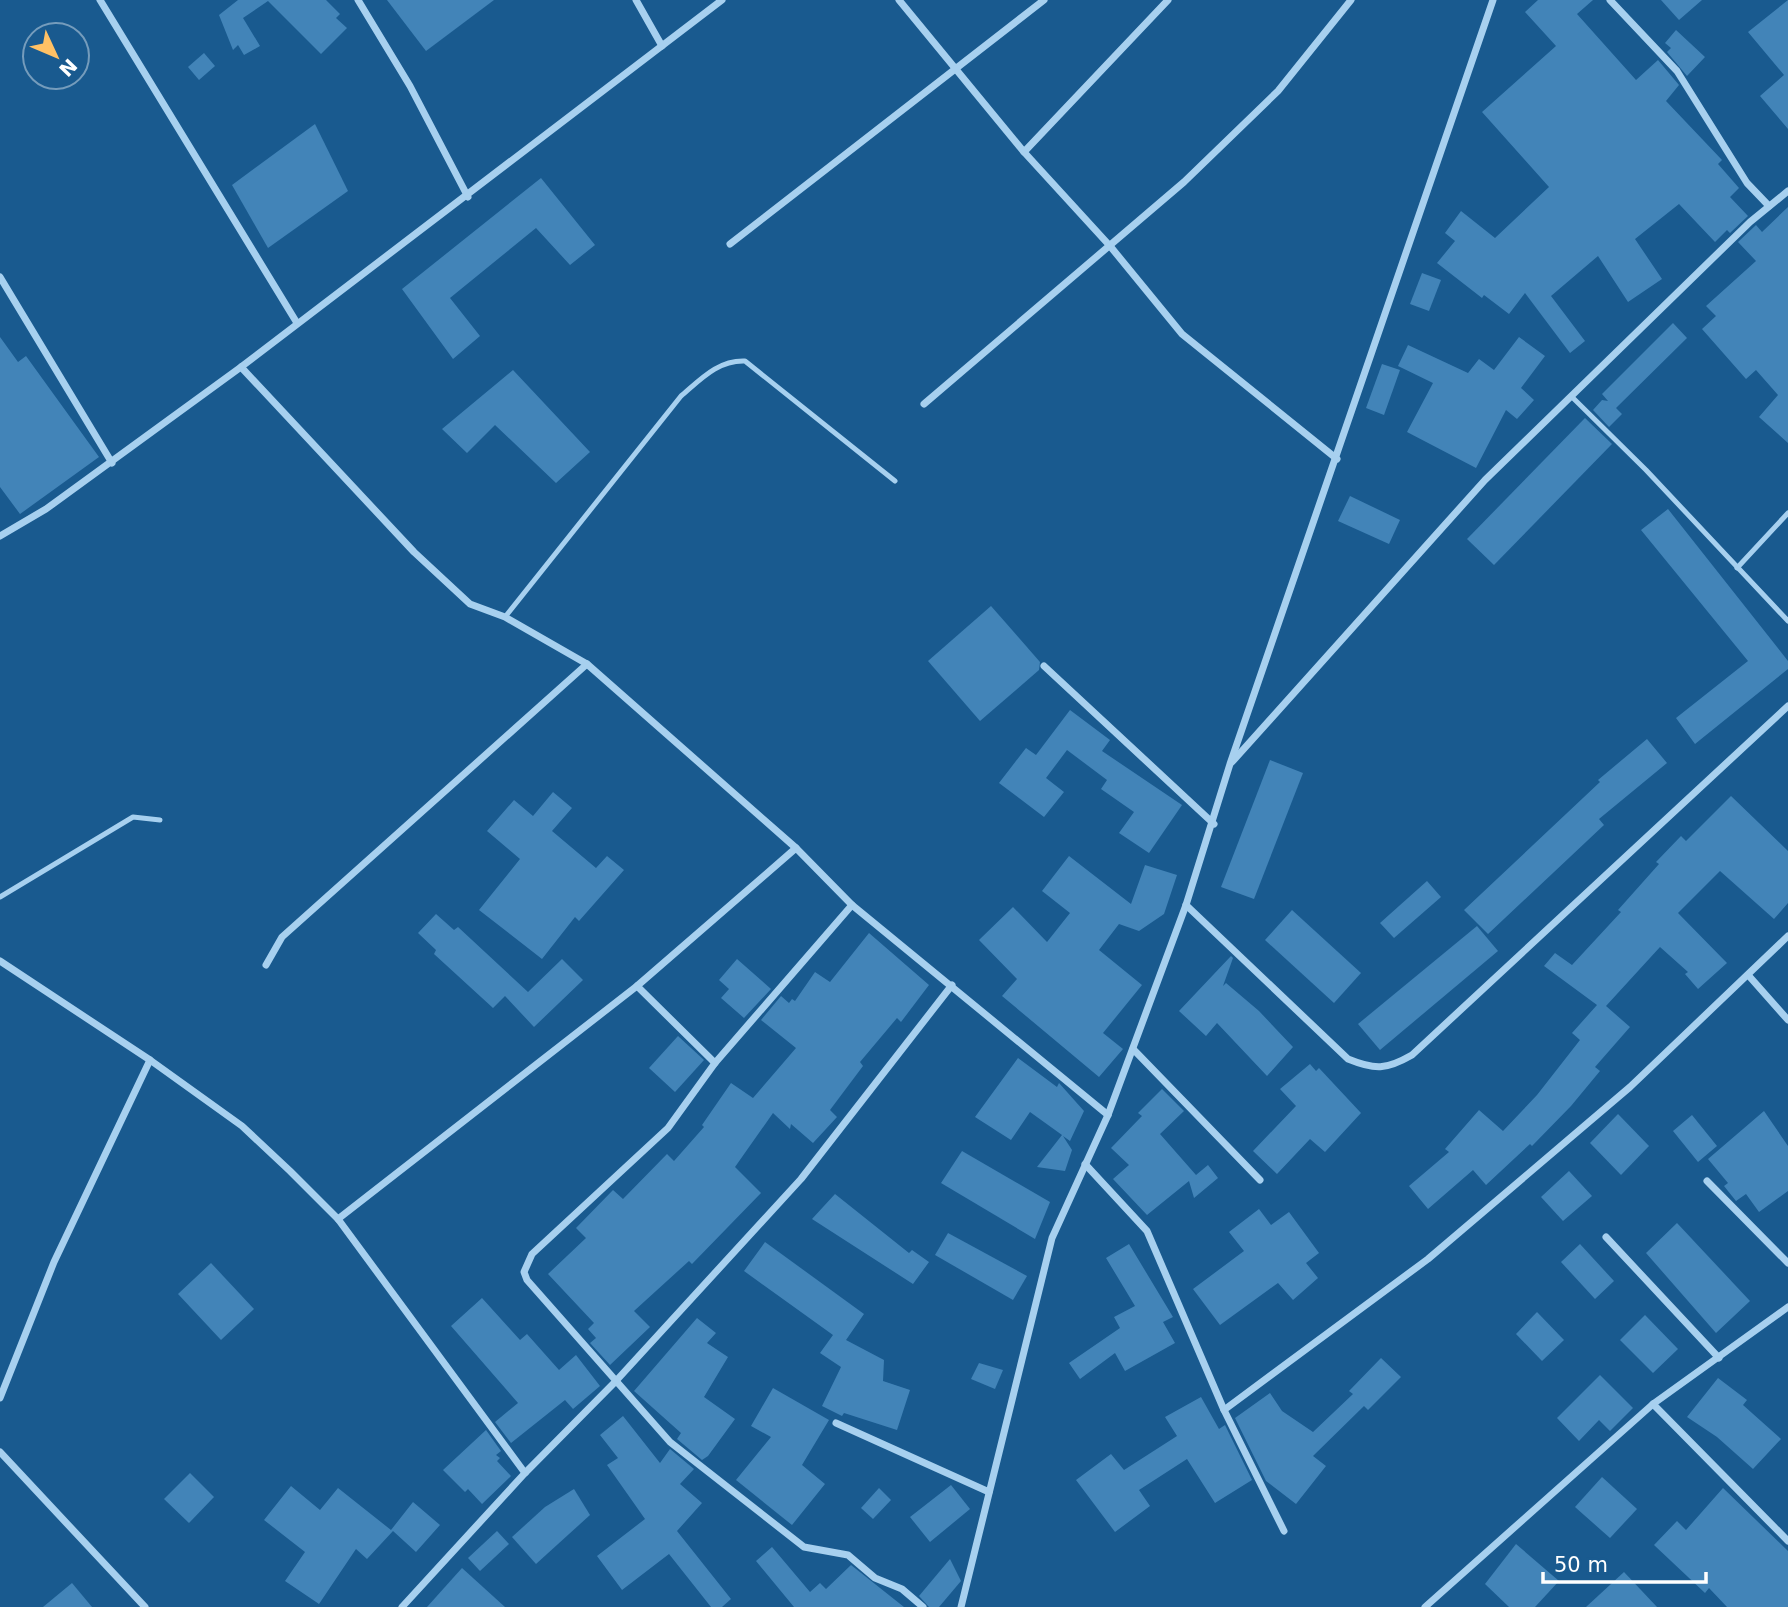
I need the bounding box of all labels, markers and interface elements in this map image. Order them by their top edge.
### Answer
north arrow [21,21,91,91]
text: N [55,54,82,81]
scale bar [1543,1540,1706,1584]
text: 50 m [1554,1553,1608,1577]

